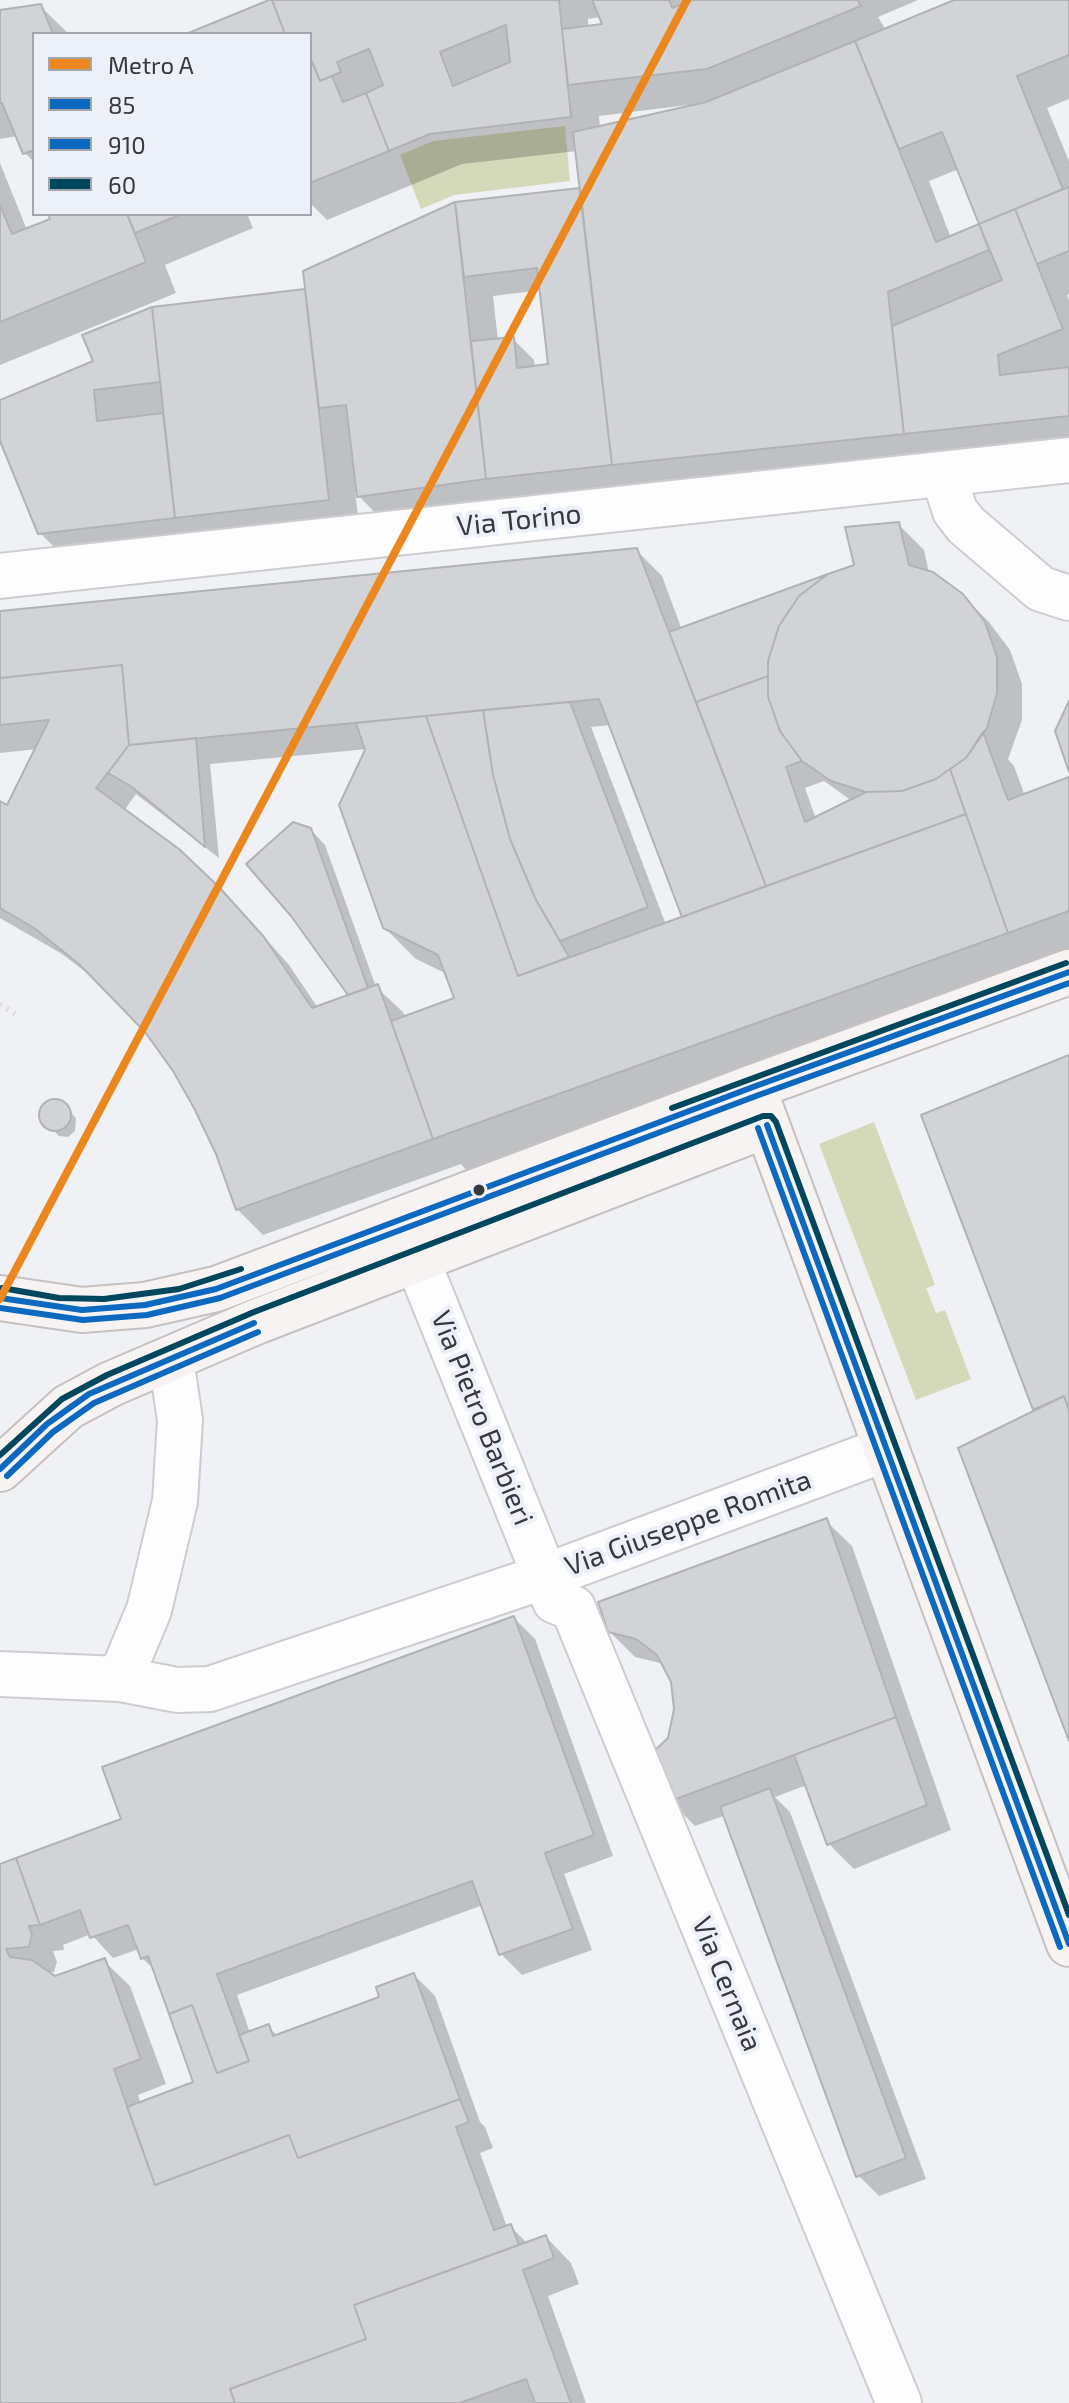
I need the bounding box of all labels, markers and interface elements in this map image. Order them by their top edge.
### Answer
legend [32,32,312,216]
text: Metro A [108,50,194,79]
text: 85 [108,90,135,119]
text: 910 [108,130,146,159]
text: 60 [108,170,136,199]
street label: Via Torino [455,497,583,543]
unlabelled marker [471,1182,487,1198]
street label: Via Pietro Barbieri [424,1306,540,1530]
street label: Via Giuseppe Romita [560,1463,816,1583]
street label: Via Cernaia [685,1912,769,2056]

